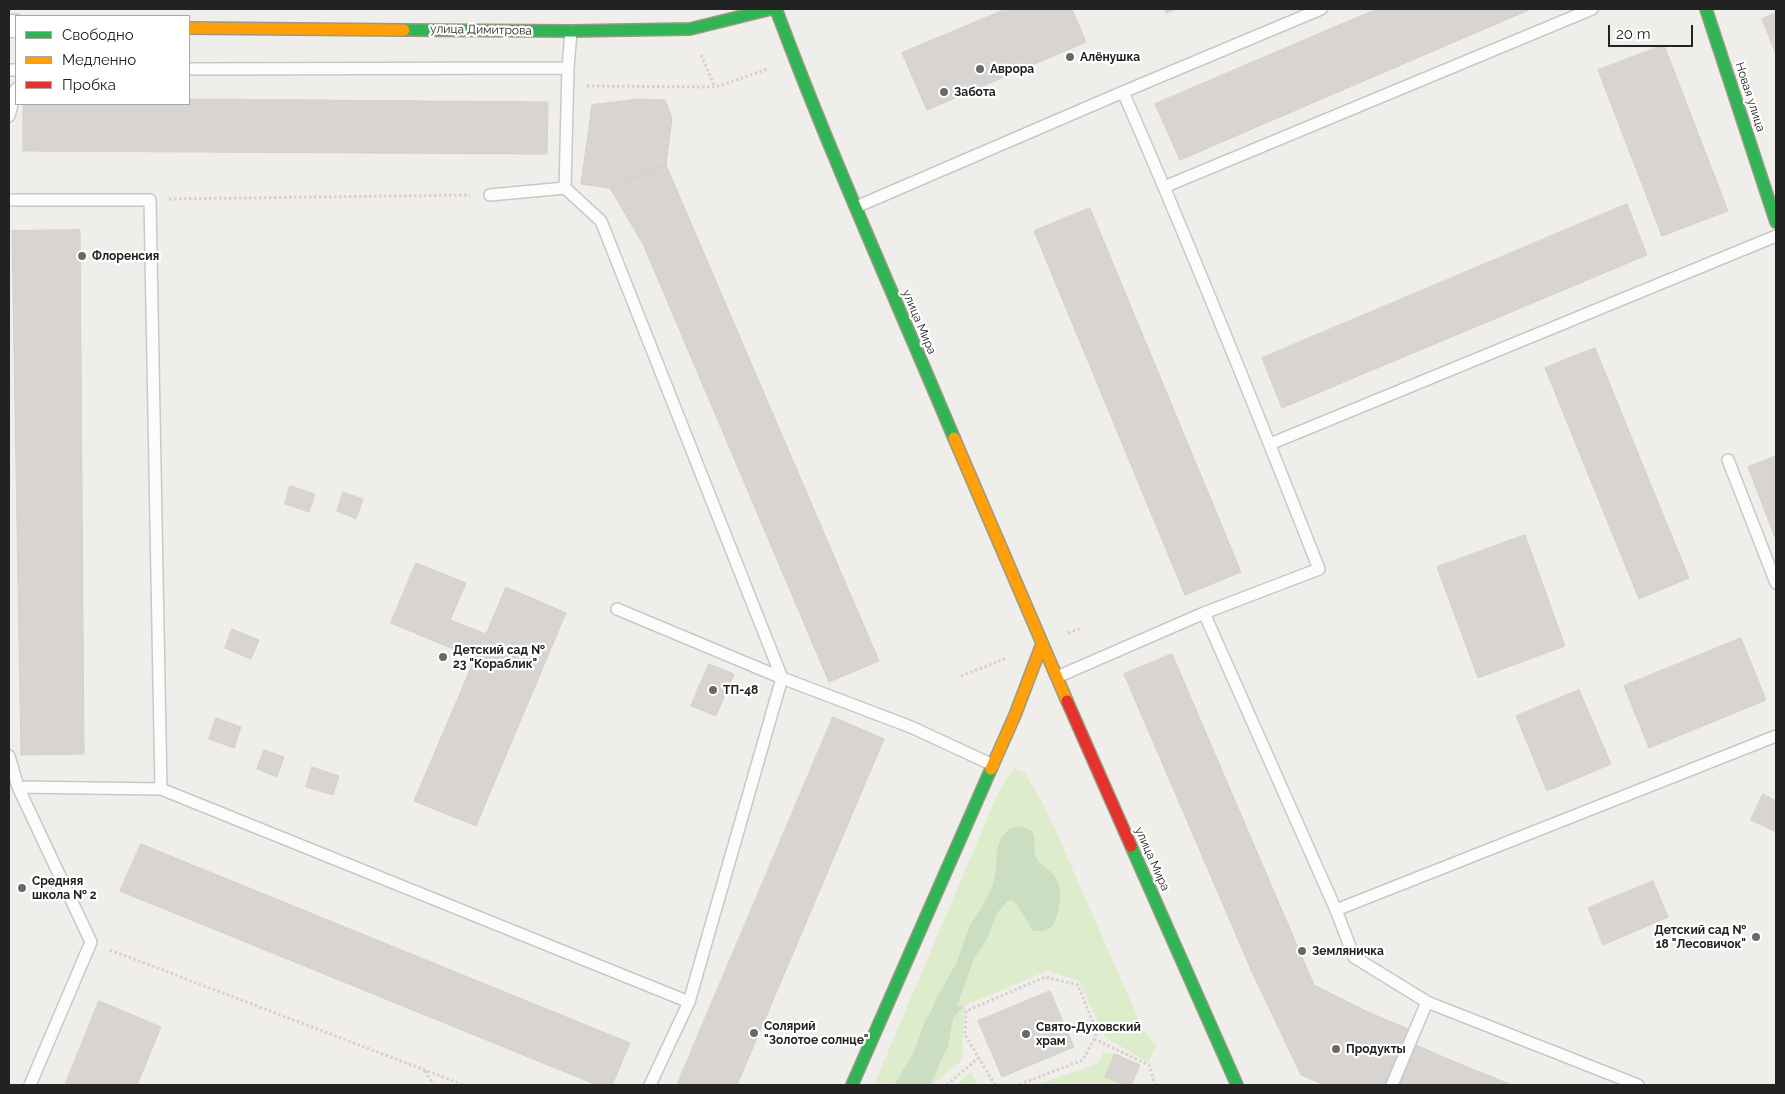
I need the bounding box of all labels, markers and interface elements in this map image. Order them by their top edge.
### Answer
legend [15,15,190,105]
scale bar [1610,15,1695,47]
street label: улица Димитрова [430,22,532,38]
text: 20 m [1616,25,1651,43]
text: Свободно [62,26,134,44]
place label: Алёнушка [1080,50,1140,64]
text: Медленно [62,51,136,69]
marker: Алёнушка [1064,51,1076,63]
street label: Новая улица [1732,60,1768,134]
place label: Аврора [990,62,1034,76]
marker: Аврора [974,63,986,75]
text: Пробка [62,76,116,94]
place label: Забота [954,85,996,99]
marker: Забота [938,86,950,98]
place label: Флоренсия [92,249,159,263]
marker: Флоренсия [76,250,88,262]
street label: улица Мира [899,288,939,356]
place label: Детский сад № 23 "Кораблик" [453,643,545,671]
marker: Детский сад № 23 "Кораблик" [437,651,449,663]
place label: ТП-48 [723,683,758,697]
marker: ТП-48 [707,684,719,696]
street label: улица Мира [1131,825,1173,893]
place label: Средняя школа № 2 [32,874,97,902]
marker: Средняя школа № 2 [16,882,28,894]
place label: Детский сад № 18 "Лесовичок" [1654,923,1746,951]
marker: Детский сад № 18 "Лесовичок" [1750,931,1762,943]
place label: Земляничка [1312,944,1384,958]
marker: Земляничка [1296,945,1308,957]
place label: Солярий "Золотое солнце" [764,1019,868,1047]
place label: Свято-Духовский храм [1036,1020,1141,1048]
marker: Солярий "Золотое солнце" [748,1027,760,1039]
marker: Свято-Духовский храм [1020,1028,1032,1040]
place label: Продукты [1346,1042,1406,1056]
marker: Продукты [1330,1043,1342,1055]

